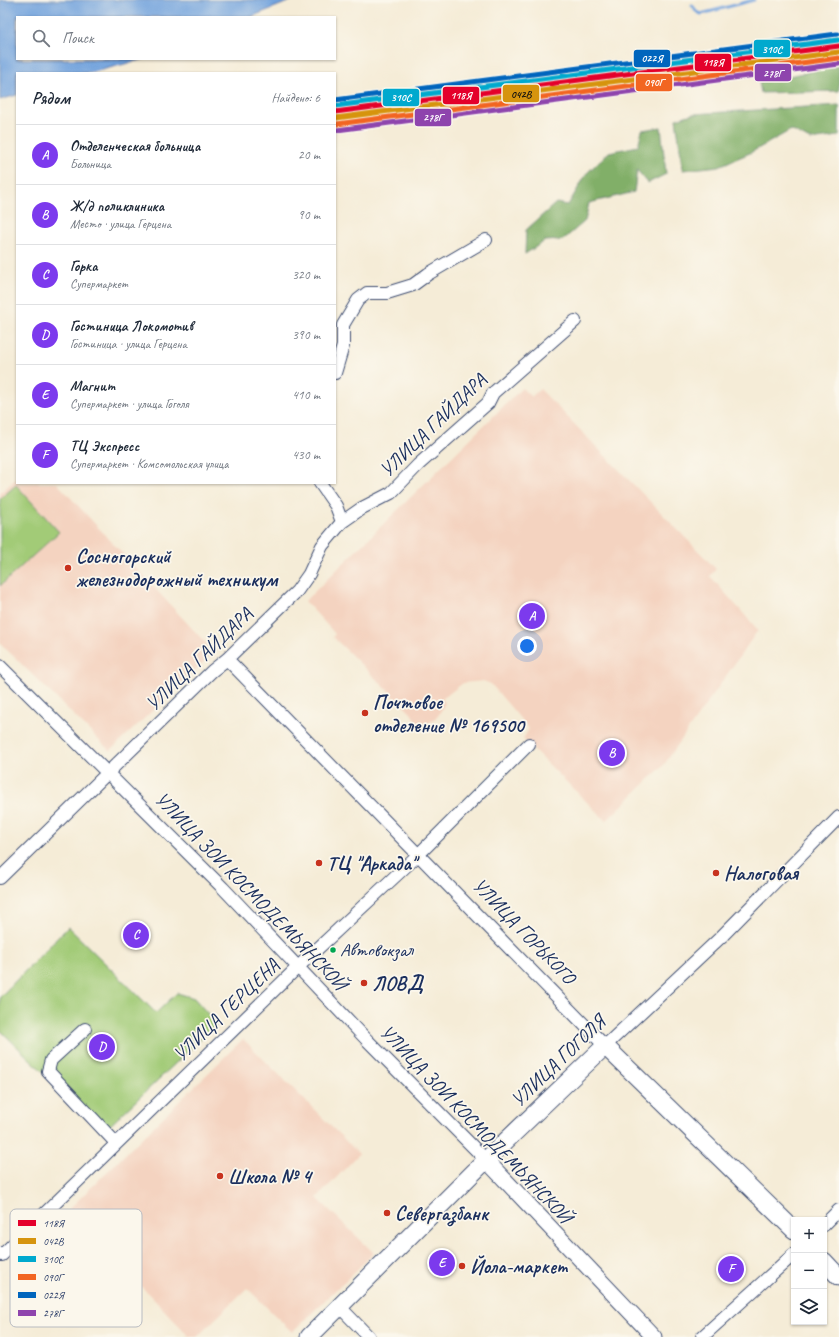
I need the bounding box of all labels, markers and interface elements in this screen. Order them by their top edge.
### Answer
search box [16,16,336,60]
icon: search [30,27,52,49]
text: Поиск [62,29,94,48]
line badge: 310С [753,39,791,58]
text: 310С [762,42,784,56]
line badge: 022Я [633,49,671,68]
text: 022Я [641,51,664,65]
line badge: 118Я [694,53,732,72]
text: 118Я [702,55,725,69]
line badge: 278Г [754,63,792,82]
text: 278Г [763,66,786,80]
line badge: 090Г [635,73,673,92]
text: 090Г [644,75,667,89]
line badge: 042В [502,84,540,103]
line badge: 118Я [442,86,480,105]
text: 042В [511,87,533,101]
text: Рядом [32,88,70,109]
line badge: 310С [382,88,420,107]
text: 118Я [450,88,473,102]
text: Найдено: 6 [272,90,320,106]
text: 310С [391,90,413,104]
line badge: 278Г [414,108,452,127]
text: 278Г [423,110,446,124]
text: Отделенческая больница [70,137,200,156]
text: A [42,147,48,163]
text: 20 m [298,147,320,163]
text: Больница [70,156,111,172]
text: Ж/д поликлиника [70,197,164,216]
text: B [42,207,48,223]
text: 90 m [298,207,320,223]
text: Место · улица Герцена [70,216,171,232]
text: Горка [70,257,98,276]
text: C [42,267,48,283]
text: 320 m [292,267,320,283]
text: Супермаркет [70,276,128,292]
text: Гостиница Локомотив [70,317,193,336]
text: D [41,327,49,343]
text: 390 m [292,327,320,343]
text: Гостиница · улица Герцена [70,336,187,352]
street label: УЛИЦА ГАЙДАРА [374,367,492,482]
text: Магнит [70,377,115,396]
text: E [42,387,48,403]
text: 410 m [292,387,320,403]
text: Супермаркет · улица Гоголя [70,396,189,412]
text: ТЦ Экспресс [70,437,139,456]
text: F [42,447,48,463]
text: 430 m [292,447,320,463]
text: Супермаркет · Комсомольская улица [70,456,228,472]
place label: Сосногорский железнодорожный техникум [76,544,279,592]
marker: Сосногорский железнодорожный техникум [63,563,73,573]
street label: УЛИЦА ГАЙДАРА [140,601,258,716]
pin: A [519,601,545,631]
your location [517,636,537,656]
place label: Почтовое отделение № 169500 [373,690,526,738]
marker: Почтовое отделение № 169500 [360,708,370,718]
pin: B [599,738,625,768]
street label: УЛИЦА ЗОИ КОСМОДЕМЬЯНСКОЙ [149,786,355,998]
place label: ТЦ "Аркада" [327,851,420,876]
marker: ТЦ "Аркада" [314,858,324,868]
place label: Налоговая [724,861,800,886]
marker: Налоговая [711,868,721,878]
street label: УЛИЦА ГОРЬКОГО [467,873,582,991]
pin: C [123,920,149,950]
place label: Автовокзал [340,938,415,962]
marker: Автовокзал [328,945,338,955]
street label: УЛИЦА ГЕРЦЕНА [168,952,285,1067]
place label: ЛОВД [372,971,425,996]
marker: ЛОВД [359,978,369,988]
street label: УЛИЦА ГОГОЛЯ [505,1007,613,1112]
street label: УЛИЦА ЗОИ КОСМОДЕМЬЯНСКОЙ [374,1019,580,1231]
pin: D [89,1032,115,1062]
place label: Школа № 4 [228,1164,314,1189]
marker: Школа № 4 [215,1171,225,1181]
place label: Севергазбанк [395,1201,490,1227]
marker: Севергазбанк [382,1208,392,1218]
legend [10,1209,142,1327]
text: 118Я [43,1216,66,1230]
map controls [791,1217,827,1325]
button: + [791,1217,827,1253]
text: 042В [43,1234,65,1248]
pin: E [429,1248,455,1278]
text: 310С [43,1252,65,1266]
button: − [791,1253,827,1289]
place label: Йола-маркет [470,1254,569,1279]
pin: F [718,1254,744,1284]
marker: Йола-маркет [457,1261,467,1271]
text: 090Г [43,1270,66,1284]
text: 022Я [43,1288,66,1302]
button: layers [791,1289,827,1325]
text: 278Г [43,1306,66,1320]

